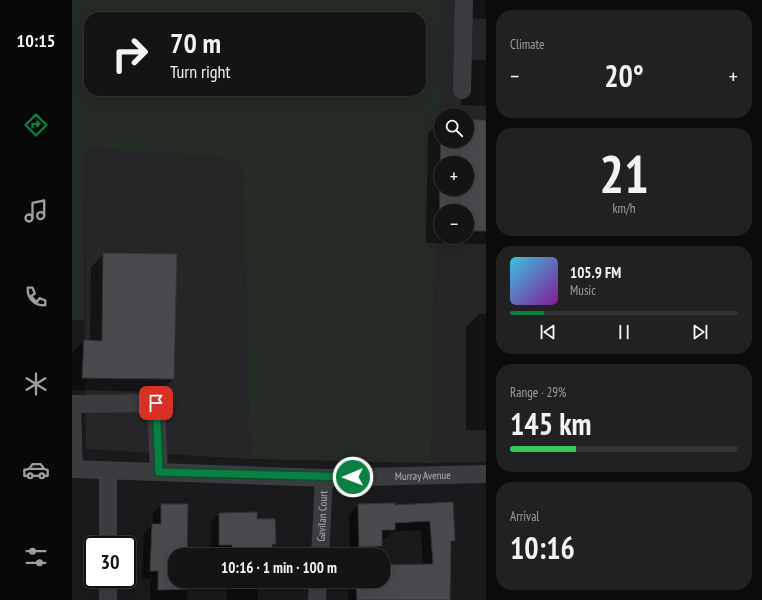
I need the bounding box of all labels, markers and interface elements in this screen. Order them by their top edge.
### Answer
text: 70 m [170,24,221,61]
icon: right [104,28,156,80]
text: 10:15 [17,29,55,52]
text: Climate [510,36,544,53]
text: 20° [604,56,644,95]
text: Turn right [170,60,230,83]
text: − [510,62,519,90]
text: + [729,62,738,90]
map controls [434,108,474,244]
button: search [434,108,474,148]
icon: directions [22,111,50,139]
text: 21 [599,140,649,207]
button: + [434,156,474,196]
icon: music [22,197,50,225]
text: km/h [612,200,636,217]
button: − [434,204,474,244]
text: 105.9 FM [570,263,621,282]
text: Music [570,282,596,299]
icon: phone [22,283,50,311]
icon: previous [537,321,559,343]
icon: pause [613,321,635,343]
icon: next [689,321,711,343]
icon: climate [22,370,50,398]
text: Range · 29% [510,384,566,401]
pin [139,386,173,420]
icon: arrive [145,392,167,414]
text: 145 km [510,404,591,443]
icon: car [22,456,50,484]
position arrow [332,456,374,498]
street label: Murray Avenue [395,468,451,483]
street label: Gavilan Court [314,490,330,542]
text: Arrival [510,508,539,525]
text: 10:16 [510,528,575,567]
speed limit sign: 30 [84,536,136,588]
icon: filters [22,543,50,571]
text: 10:16 · 1 min · 100 m [221,558,337,577]

